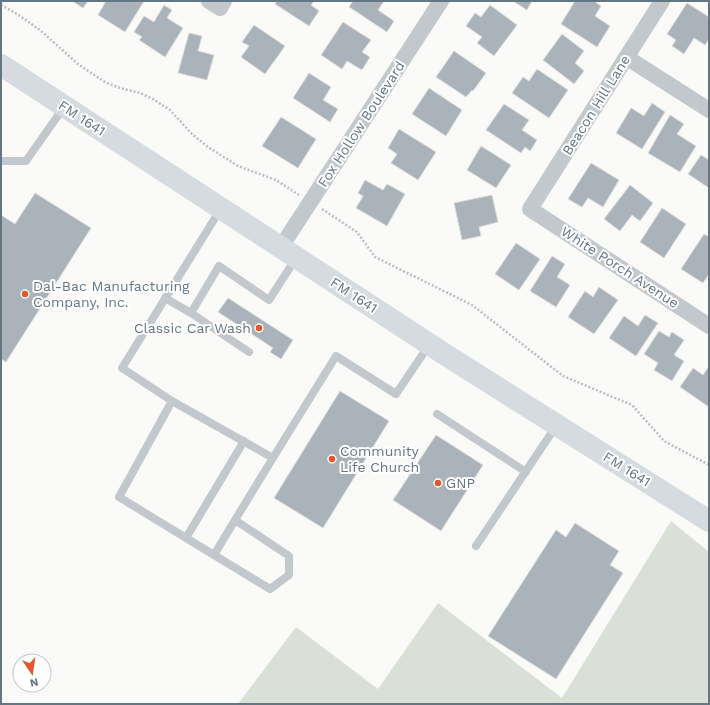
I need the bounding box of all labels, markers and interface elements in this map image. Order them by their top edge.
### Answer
street label: Beacon Hill Lane [559,52,633,158]
street label: Fox Hollow Boulevard [314,58,408,190]
street label: FM 1641 [56,97,108,139]
street label: White Porch Avenue [558,223,682,311]
street label: FM 1641 [328,274,380,316]
place label: Dal-Bac Manufacturing Company, Inc. [33,278,190,310]
marker: Dal-Bac Manufacturing Company, Inc. [20,289,30,299]
place label: Classic Car Wash [134,320,251,336]
marker: Classic Car Wash [254,323,264,333]
place label: Community Life Church [340,443,420,475]
street label: FM 1641 [600,448,654,490]
marker: Community Life Church [327,454,337,464]
place label: GNP [446,475,475,491]
marker: GNP [433,478,443,488]
north arrow [12,653,52,693]
text: N [29,675,40,690]

